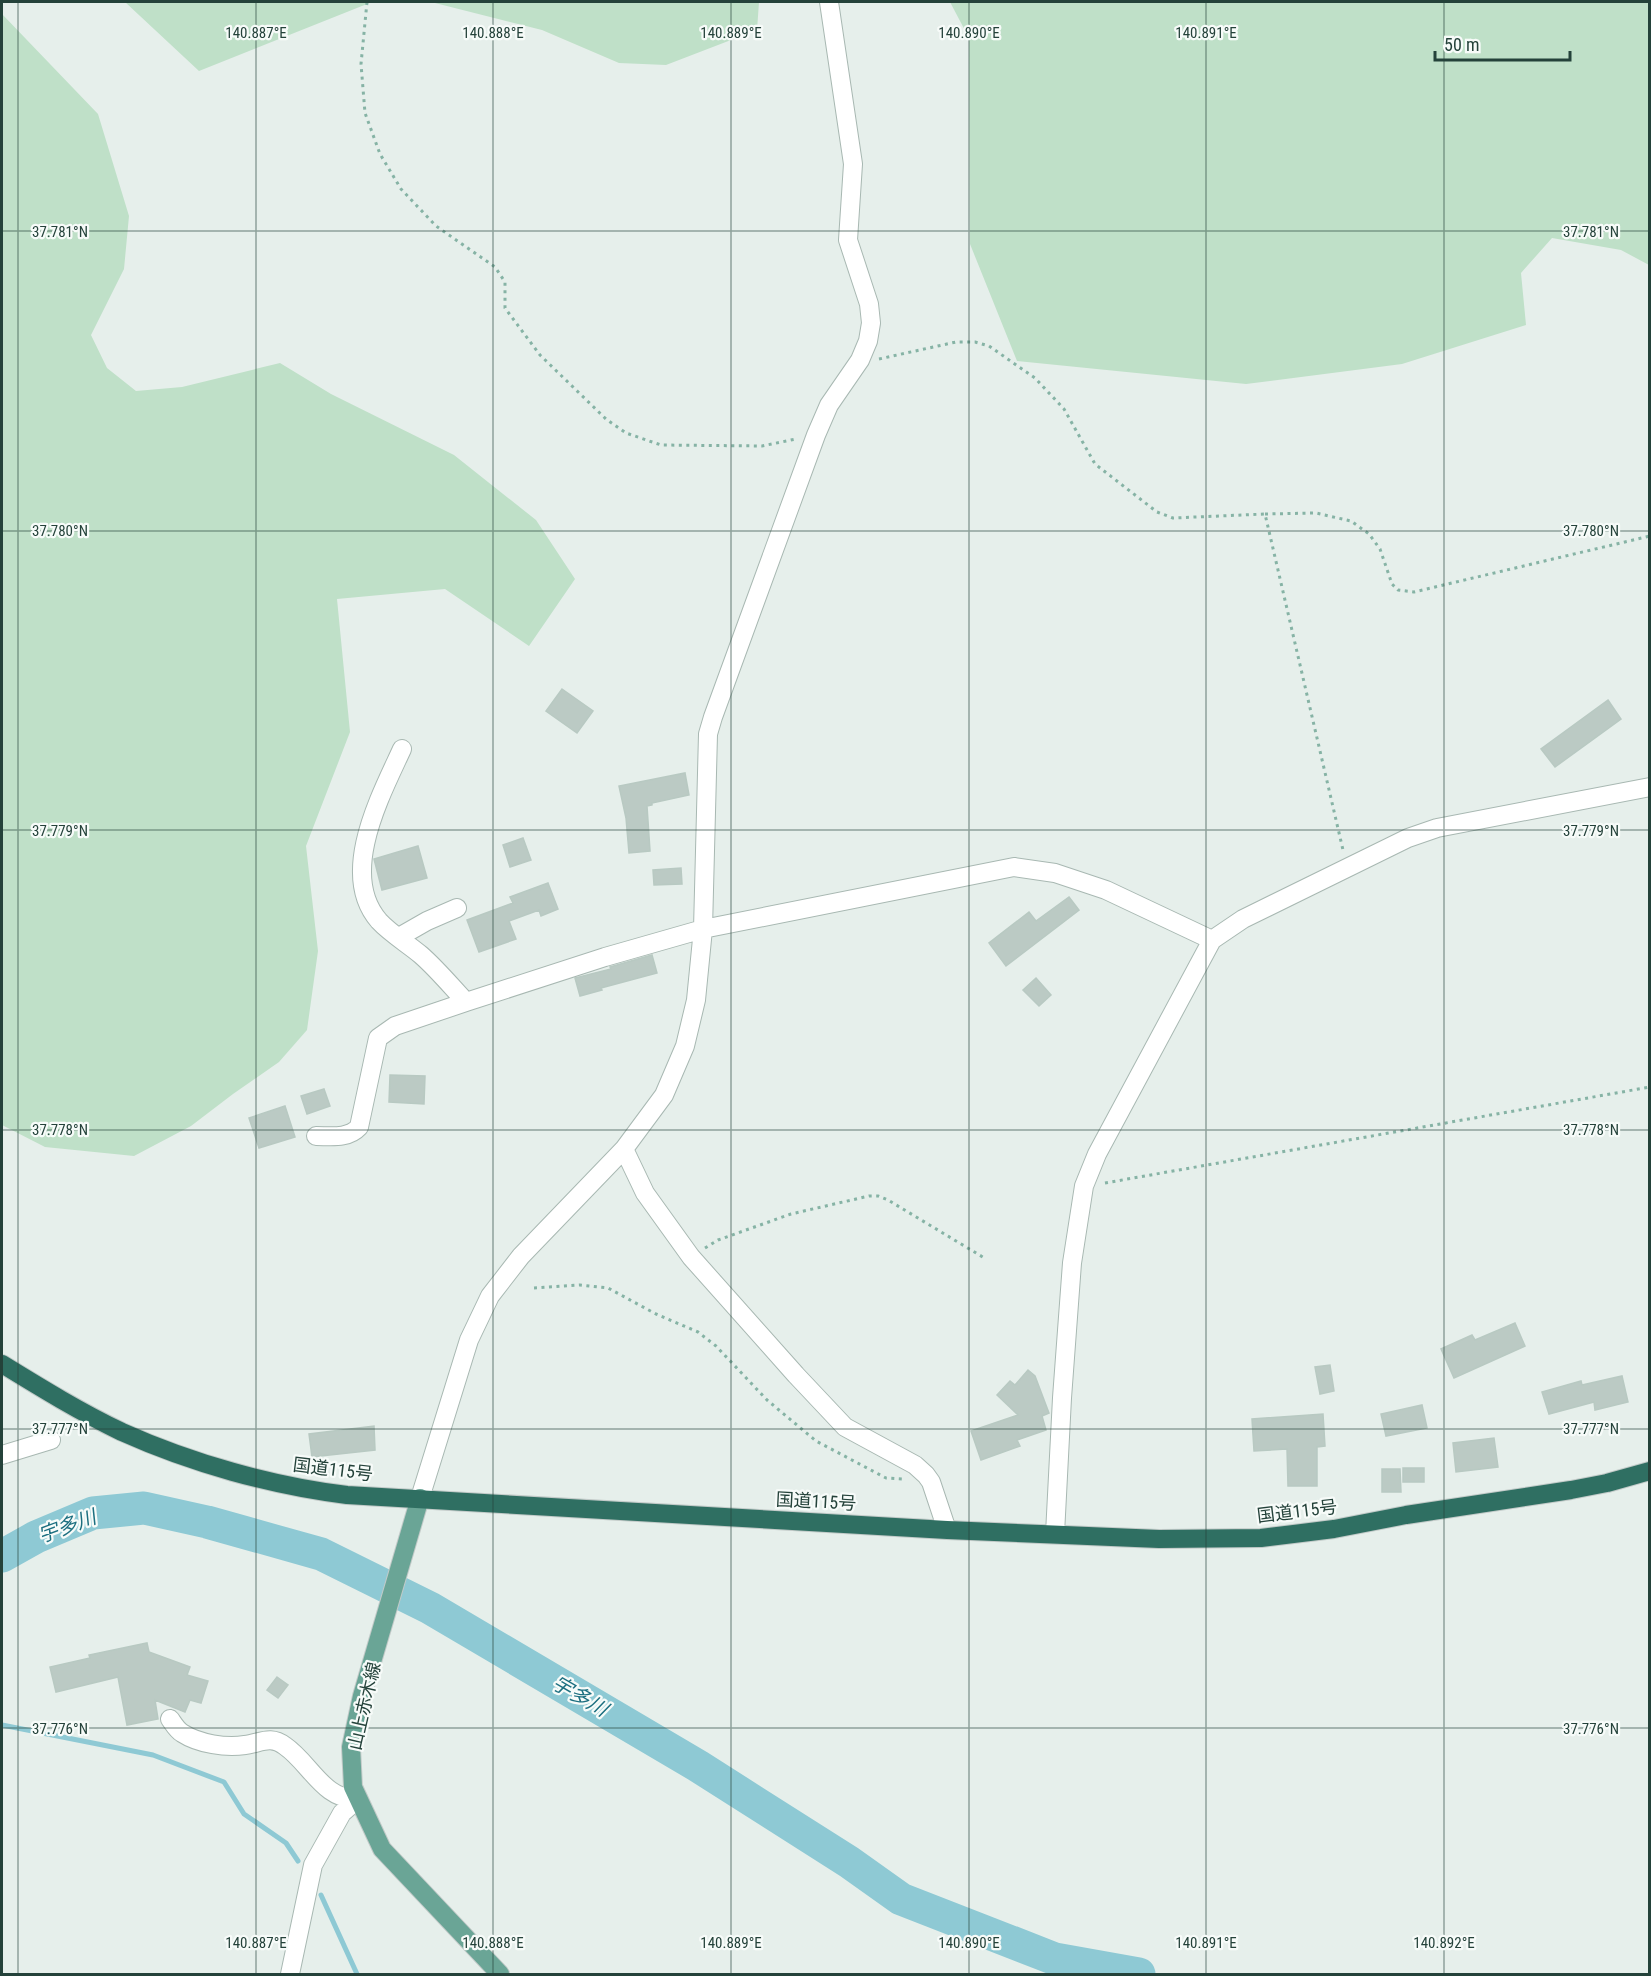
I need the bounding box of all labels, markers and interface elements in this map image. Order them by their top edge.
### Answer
text: 140.887°E [225,24,287,42]
text: 140.888°E [462,24,524,42]
text: 140.889°E [700,24,762,42]
text: 140.890°E [938,24,1000,42]
text: 140.891°E [1175,24,1237,42]
scale bar [1435,24,1570,62]
text: 50 m [1444,34,1479,55]
text: 37.781°N [32,223,88,241]
text: 37.781°N [1563,223,1619,241]
text: 37.780°N [32,522,88,540]
text: 37.780°N [1563,522,1619,540]
text: 37.779°N [32,822,88,840]
text: 37.779°N [1563,822,1619,840]
text: 37.778°N [32,1121,88,1139]
text: 37.778°N [1563,1121,1619,1139]
text: 37.777°N [32,1420,88,1438]
text: 37.777°N [1563,1420,1619,1438]
street label: 国道115号 [292,1454,374,1484]
street label: 国道115号 [775,1488,857,1514]
street label: 国道115号 [1256,1496,1338,1526]
water label: 宇多川 [35,1504,101,1548]
street label: 山上赤木線 [344,1660,384,1752]
water label: 宇多川 [548,1671,614,1722]
text: 37.776°N [32,1720,88,1738]
text: 37.776°N [1563,1720,1619,1738]
text: 140.887°E [225,1934,287,1952]
text: 140.888°E [462,1934,524,1952]
text: 140.889°E [700,1934,762,1952]
text: 140.890°E [938,1934,1000,1952]
text: 140.891°E [1175,1934,1237,1952]
text: 140.892°E [1413,1934,1475,1952]

